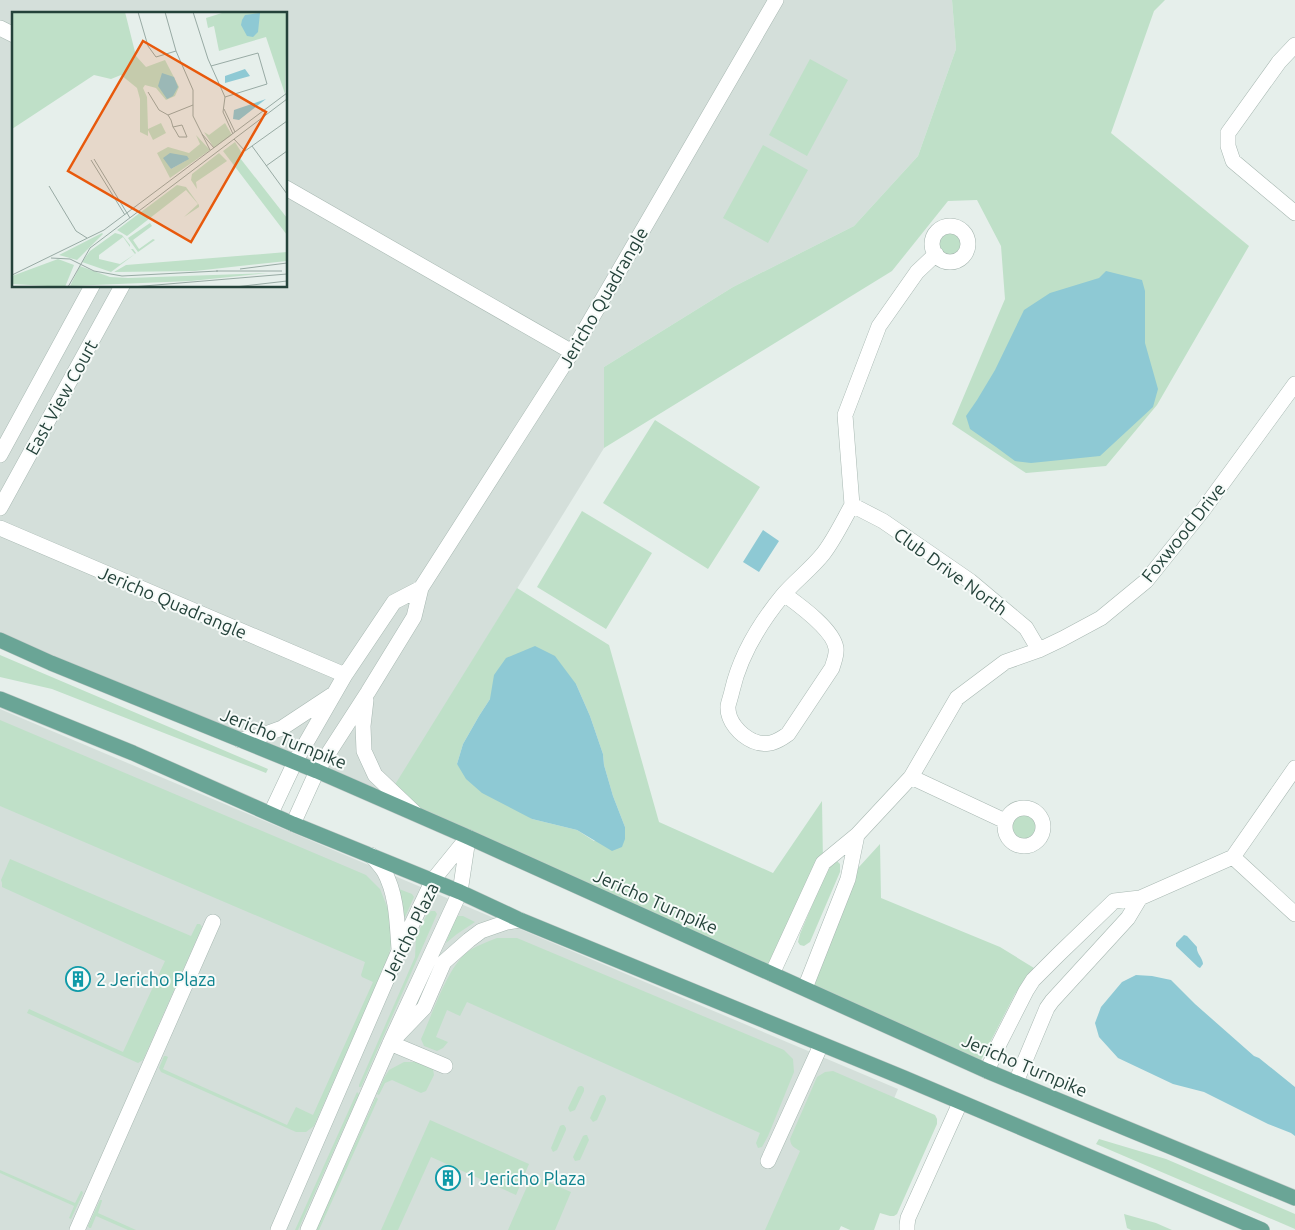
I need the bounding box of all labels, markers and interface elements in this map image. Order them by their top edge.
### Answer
inset map [12,12,288,288]
street label: Jericho Quadrangle [555,223,652,371]
street label: East View Court [21,336,101,458]
street label: Foxwood Drive [1137,479,1229,585]
street label: Club Drive North [891,523,1011,619]
street label: Jericho Quadrangle [96,562,250,643]
street label: Jericho Turnpike [218,704,350,772]
street label: Jericho Turnpike [591,865,721,937]
street label: Jericho Plaza [378,879,442,983]
building icon: 2 Jericho Plaza [65,966,91,992]
place label: 2 Jericho Plaza [96,969,216,989]
street label: Jericho Turnpike [960,1030,1090,1100]
building icon: 1 Jericho Plaza [435,1165,461,1191]
place label: 1 Jericho Plaza [466,1168,586,1188]

